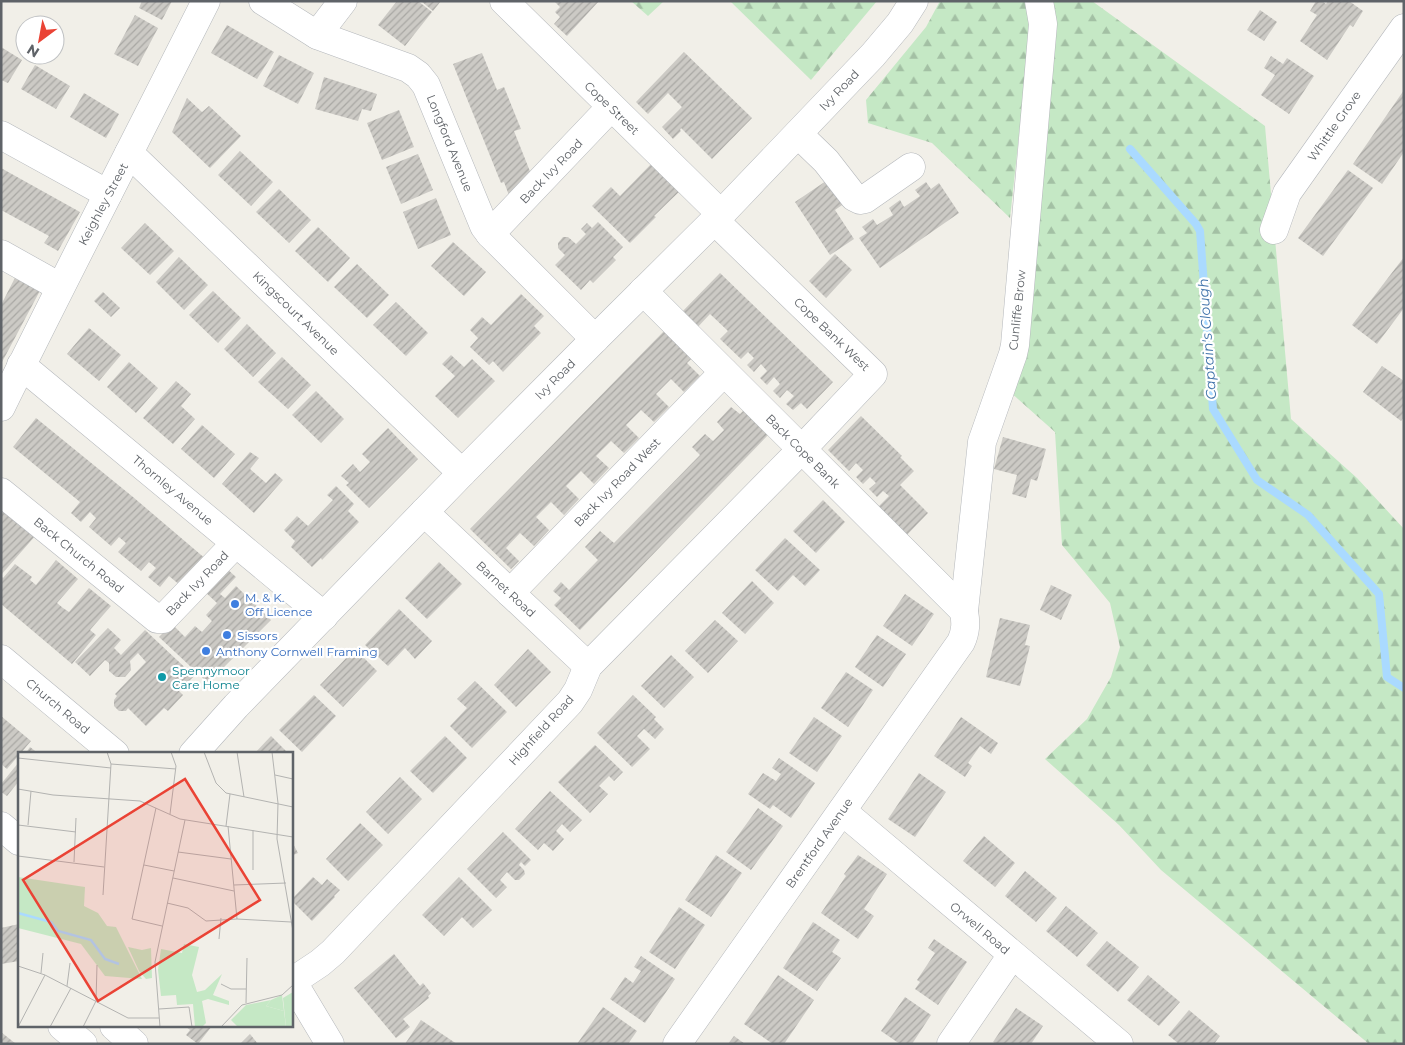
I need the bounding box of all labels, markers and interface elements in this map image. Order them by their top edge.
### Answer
north arrow [15,15,65,65]
text: N [24,40,43,62]
street label: Ivy Road [816,66,862,114]
street label: Cope Street [581,78,643,138]
street label: Whittle Grove [1304,88,1364,164]
street label: Longford Avenue [424,92,476,194]
street label: Back Ivy Road [516,136,586,206]
street label: Keighley Street [75,160,131,248]
street label: Kingscourt Avenue [250,268,342,358]
street label: Cunliffe Brow [1005,269,1029,351]
water label: Captain's Clough [1194,278,1220,400]
street label: Cope Bank West [791,294,873,374]
street label: Ivy Road [532,356,578,402]
street label: Back Cope Bank [763,411,844,492]
street label: Back Ivy Road West [571,434,663,530]
street label: Thornley Avenue [130,452,216,528]
street label: Back Church Road [31,514,127,596]
street label: Back Ivy Road [162,548,232,618]
street label: Barnet Road [473,558,539,620]
place label: M. & K. Off Licence [245,590,313,619]
marker: M. & K. Off Licence [229,598,241,610]
place label: Sissors [237,628,278,643]
marker: Sissors [221,629,233,641]
place label: Anthony Cornwell Framing [216,644,378,659]
marker: Anthony Cornwell Framing [200,645,212,657]
place label: Spennymoor Care Home [172,663,250,692]
marker: Spennymoor Care Home [156,671,168,683]
street label: Church Road [23,675,93,737]
street label: Highfield Road [505,692,577,768]
inset map [18,752,292,1028]
street label: Brentford Avenue [782,795,856,891]
street label: Orwell Road [947,899,1013,957]

